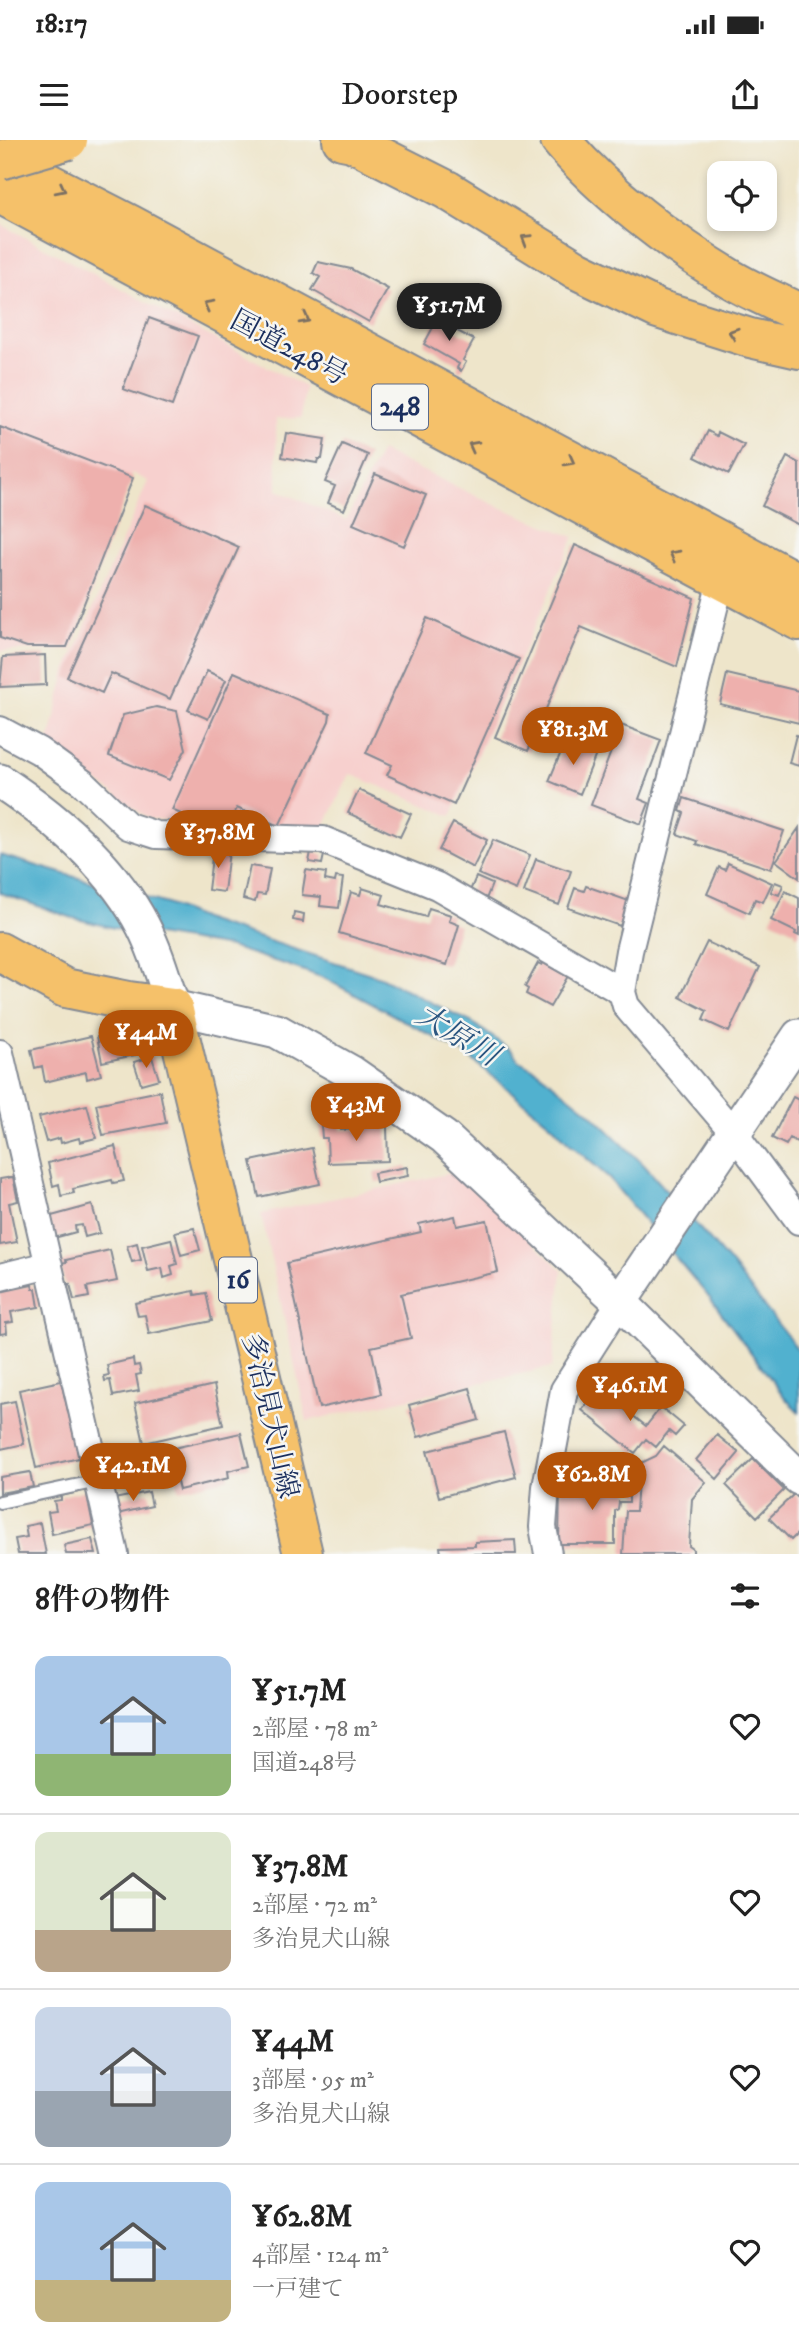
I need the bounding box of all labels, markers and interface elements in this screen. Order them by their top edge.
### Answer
text: 18:17 [35,8,88,41]
text: Doorstep [341,75,458,115]
icon: menu [35,76,73,114]
icon: share [726,76,764,114]
map controls [707,161,777,231]
button: locate [707,161,777,231]
one-way arrow [54,181,66,195]
one-way arrow [521,235,534,248]
pin: ¥51.7M [392,284,506,343]
text: ¥51.7M [413,291,485,320]
one-way arrow [203,299,215,313]
street label: 国道248号 [224,303,354,393]
one-way arrow [298,311,310,324]
one-way arrow [727,326,739,341]
road number: 248 [372,384,428,430]
one-way arrow [468,441,481,455]
one-way arrow [563,453,575,467]
one-way arrow [668,549,681,563]
pin: ¥81.3M [516,708,630,767]
text: ¥81.3M [538,715,608,744]
pin: ¥37.8M [161,810,275,870]
text: ¥37.8M [181,818,255,847]
water label: 大原川 [409,997,508,1077]
pin: ¥44M [105,1010,187,1070]
text: ¥44M [115,1018,177,1047]
pin: ¥43M [315,1084,397,1143]
text: ¥43M [327,1091,385,1120]
road number: 16 [219,1258,257,1302]
street label: 多治見犬山線 [234,1330,306,1502]
pin: ¥46.1M [573,1364,687,1423]
text: ¥46.1M [592,1371,668,1400]
pin: ¥42.1M [76,1444,190,1503]
text: ¥42.1M [95,1451,171,1480]
pin: ¥62.8M [535,1452,649,1512]
text: ¥62.8M [553,1460,631,1489]
icon: filters [726,1577,764,1615]
text: 8件の物件 [35,1582,170,1619]
text: ¥51.7M [252,1673,347,1710]
icon: home [91,1684,175,1768]
icon: heart [726,1707,764,1745]
text: 2部屋 · 78 m² [252,1715,377,1744]
text: 国道248号 [252,1749,357,1778]
text: ¥37.8M [252,1849,349,1886]
icon: home [91,1860,175,1944]
icon: heart [726,1883,764,1921]
text: 2部屋 · 72 m² [252,1891,377,1920]
text: 多治見犬山線 [252,1925,390,1954]
text: ¥44M [252,2024,334,2061]
icon: home [91,2035,175,2119]
icon: heart [726,2058,764,2096]
text: 3部屋 · 95 m² [252,2066,374,2095]
text: 多治見犬山線 [252,2100,390,2129]
text: ¥62.8M [252,2199,352,2236]
icon: home [91,2210,175,2294]
icon: heart [726,2233,764,2271]
text: 4部屋 · 124 m² [252,2241,389,2270]
text: 一戸建て [252,2275,344,2304]

